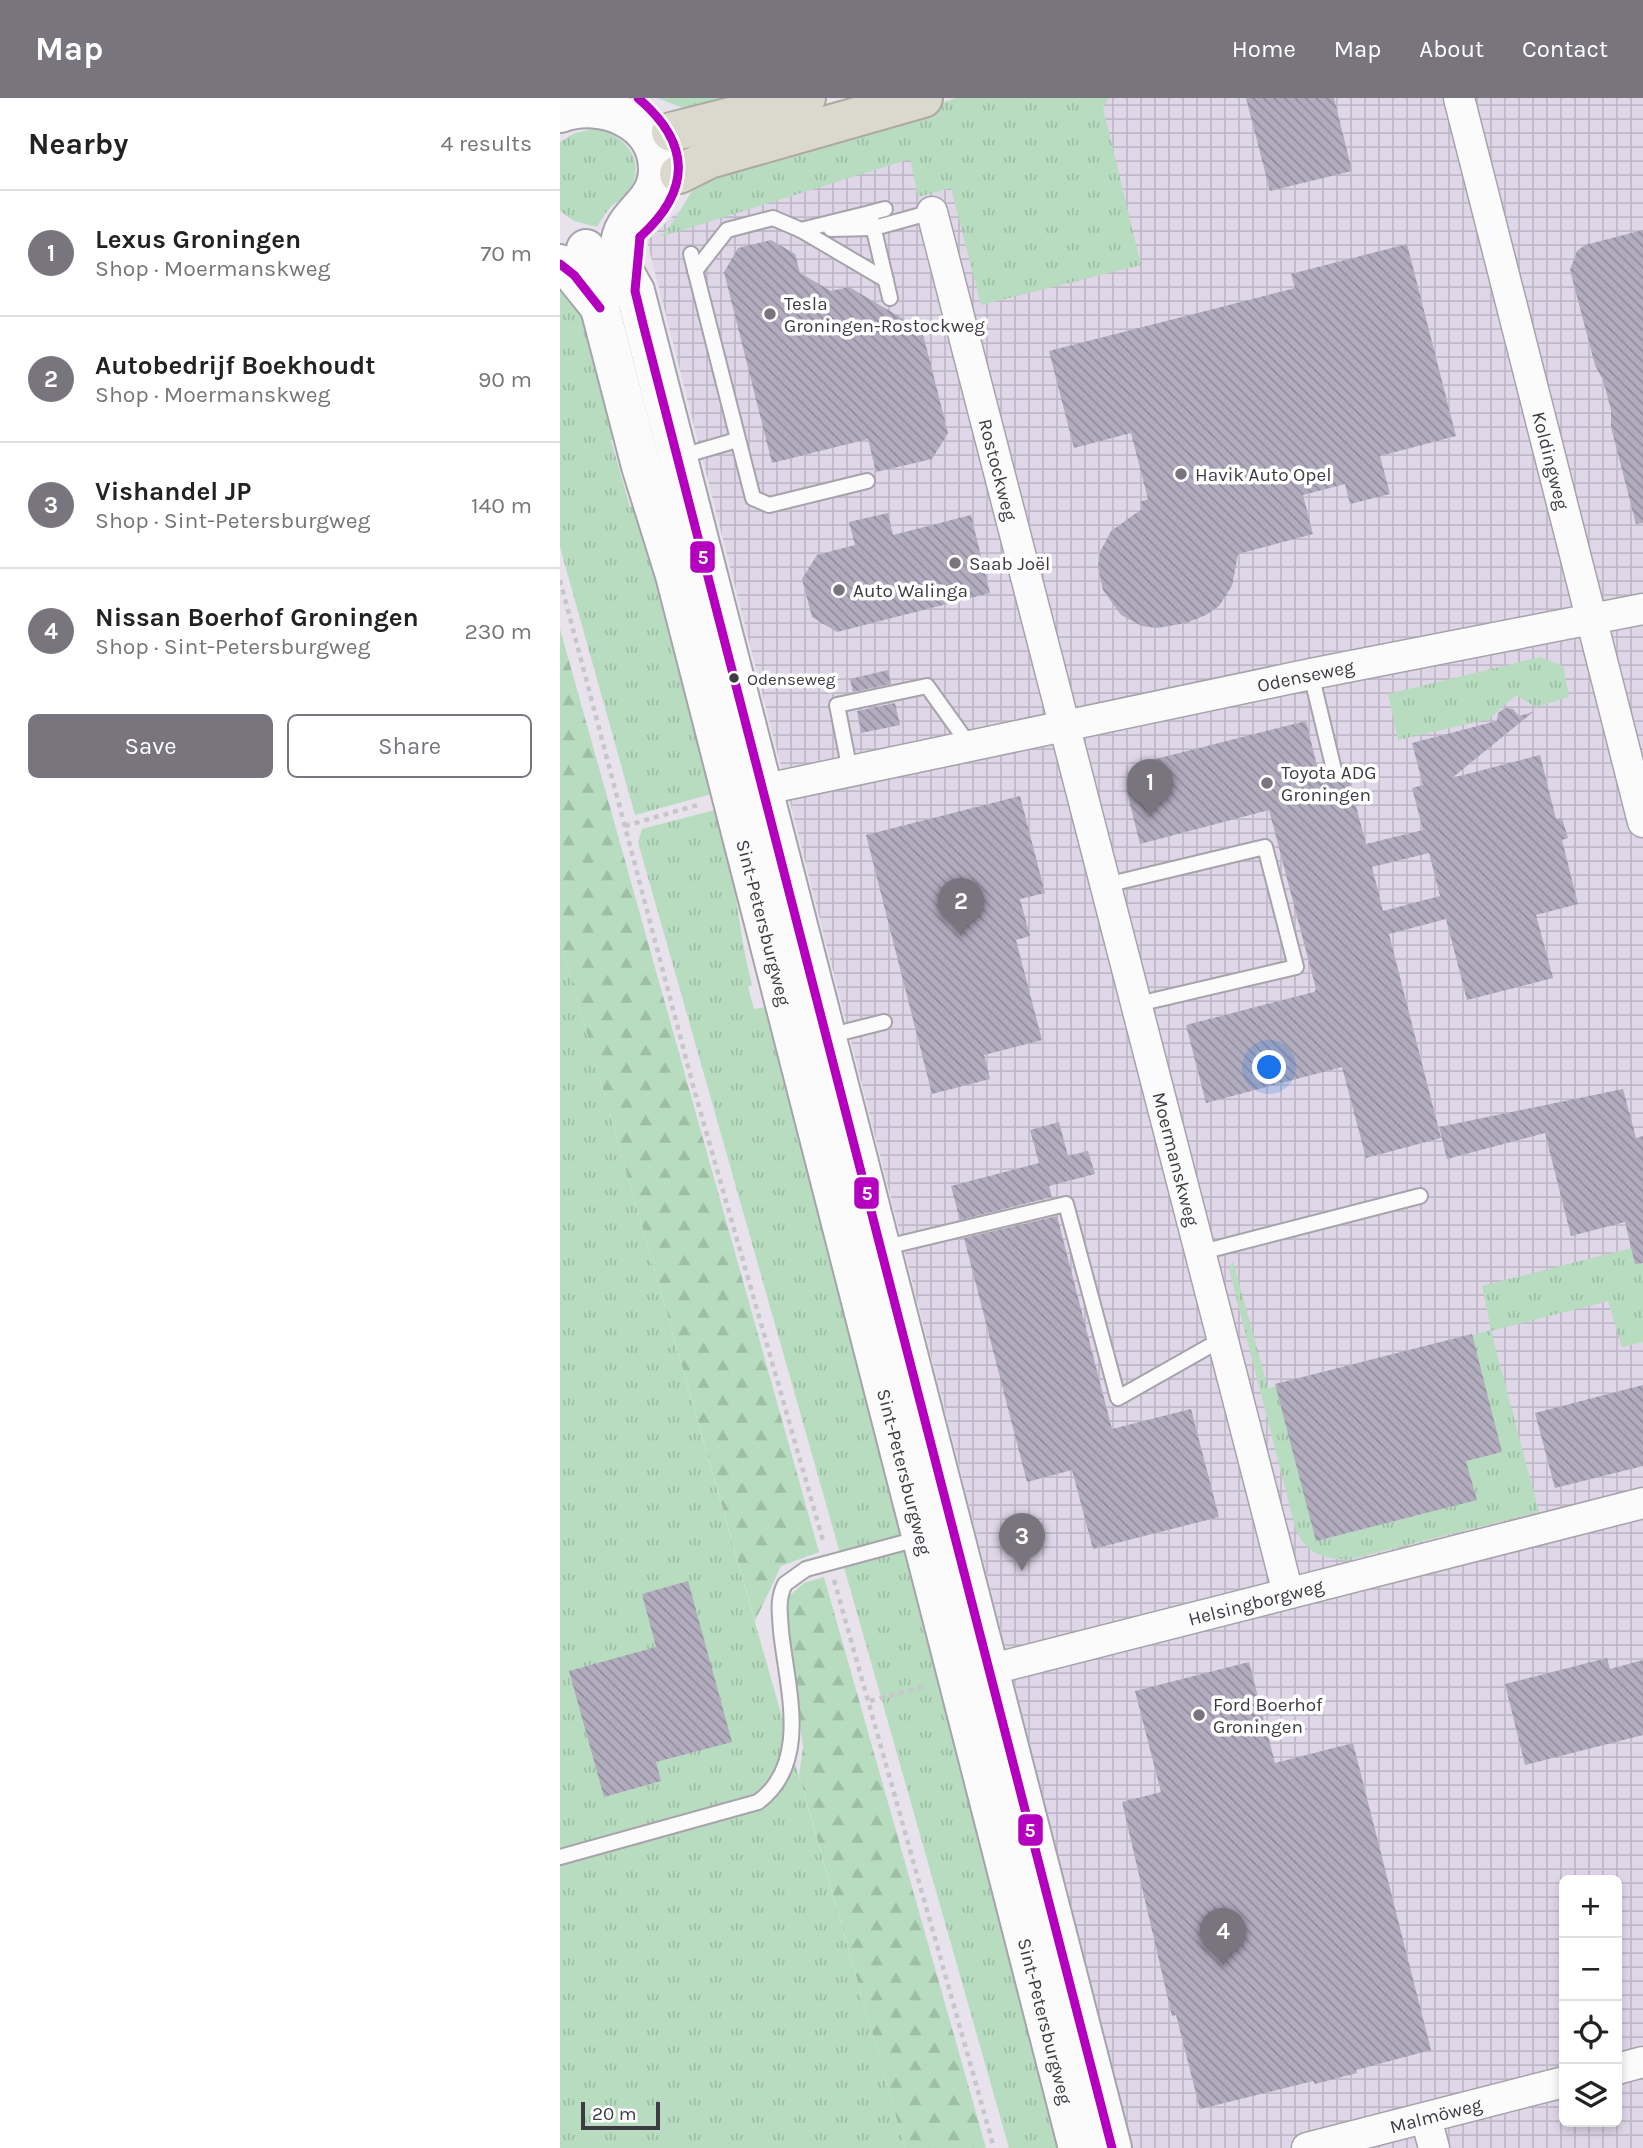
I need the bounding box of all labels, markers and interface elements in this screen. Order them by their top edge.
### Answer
text: Map [35,30,103,68]
text: Home [1232,35,1296,63]
text: Map [1334,35,1381,63]
text: About [1419,35,1484,63]
text: Contact [1522,35,1608,63]
text: Nearby [28,126,128,162]
text: 4 results [440,130,532,157]
text: Lexus Groningen [95,224,301,255]
text: 1 [47,240,55,267]
text: 70 m [481,240,532,267]
text: Shop · Moermanskweg [95,255,331,282]
place label: Tesla Groningen-Rostockweg [784,293,985,337]
marker: Tesla Groningen-Rostockweg [762,306,778,322]
text: Autobedrijf Boekhoudt [95,350,375,381]
text: 2 [44,366,58,393]
text: 90 m [478,366,532,393]
text: Shop · Moermanskweg [95,381,331,408]
street label: Koldingweg [1527,409,1573,512]
street label: Rostockweg [974,417,1021,523]
place label: Havik Auto Opel [1195,464,1332,486]
marker: Havik Auto Opel [1173,466,1189,482]
text: Vishandel JP [95,476,251,507]
text: 3 [44,492,58,519]
text: 140 m [471,492,532,519]
text: Shop · Sint-Petersburgweg [95,507,370,534]
line badge: 5 [689,540,716,574]
text: 5 [697,547,709,569]
place label: Saab Joël [969,553,1050,575]
marker: Saab Joël [947,555,963,571]
place label: Auto Walinga [853,580,968,602]
marker: Auto Walinga [831,582,847,598]
text: Nissan Boerhof Groningen [95,602,419,633]
text: 4 [44,618,58,645]
text: 230 m [464,618,532,645]
text: Shop · Sint-Petersburgweg [95,633,370,660]
street label: Odenseweg [1255,656,1357,697]
place label: Odenseweg [747,669,836,689]
marker: Odenseweg [727,671,741,685]
button: Save [28,714,273,778]
button: Share [287,714,532,778]
pin: 1 [1127,759,1173,817]
place label: Toyota ADG Groningen [1281,762,1376,806]
marker: Toyota ADG Groningen [1259,775,1275,791]
street label: Sint-Petersburgweg [731,837,795,1009]
pin: 2 [938,878,984,936]
your location [1252,1050,1286,1084]
street label: Moermanskweg [1147,1090,1203,1229]
line badge: 5 [853,1176,880,1210]
text: 5 [861,1183,873,1205]
street label: Sint-Petersburgweg [872,1387,936,1558]
pin: 3 [999,1513,1045,1571]
street label: Helsingborgweg [1186,1575,1326,1631]
place label: Ford Boerhof Groningen [1213,1694,1323,1738]
marker: Ford Boerhof Groningen [1191,1707,1207,1723]
line badge: 5 [1017,1813,1044,1847]
text: 5 [1024,1820,1036,1842]
map controls [1559,1875,1622,2127]
button: + [1559,1875,1622,1938]
pin: 4 [1200,1908,1246,1966]
street label: Sint-Petersburgweg [1013,1936,1076,2107]
button: − [1559,1938,1622,2001]
button: locate [1559,2001,1622,2064]
button: layers [1559,2064,1622,2127]
street label: Malmöweg [1388,2093,1485,2138]
scale bar [581,2099,660,2131]
text: 20 m [592,2103,637,2125]

